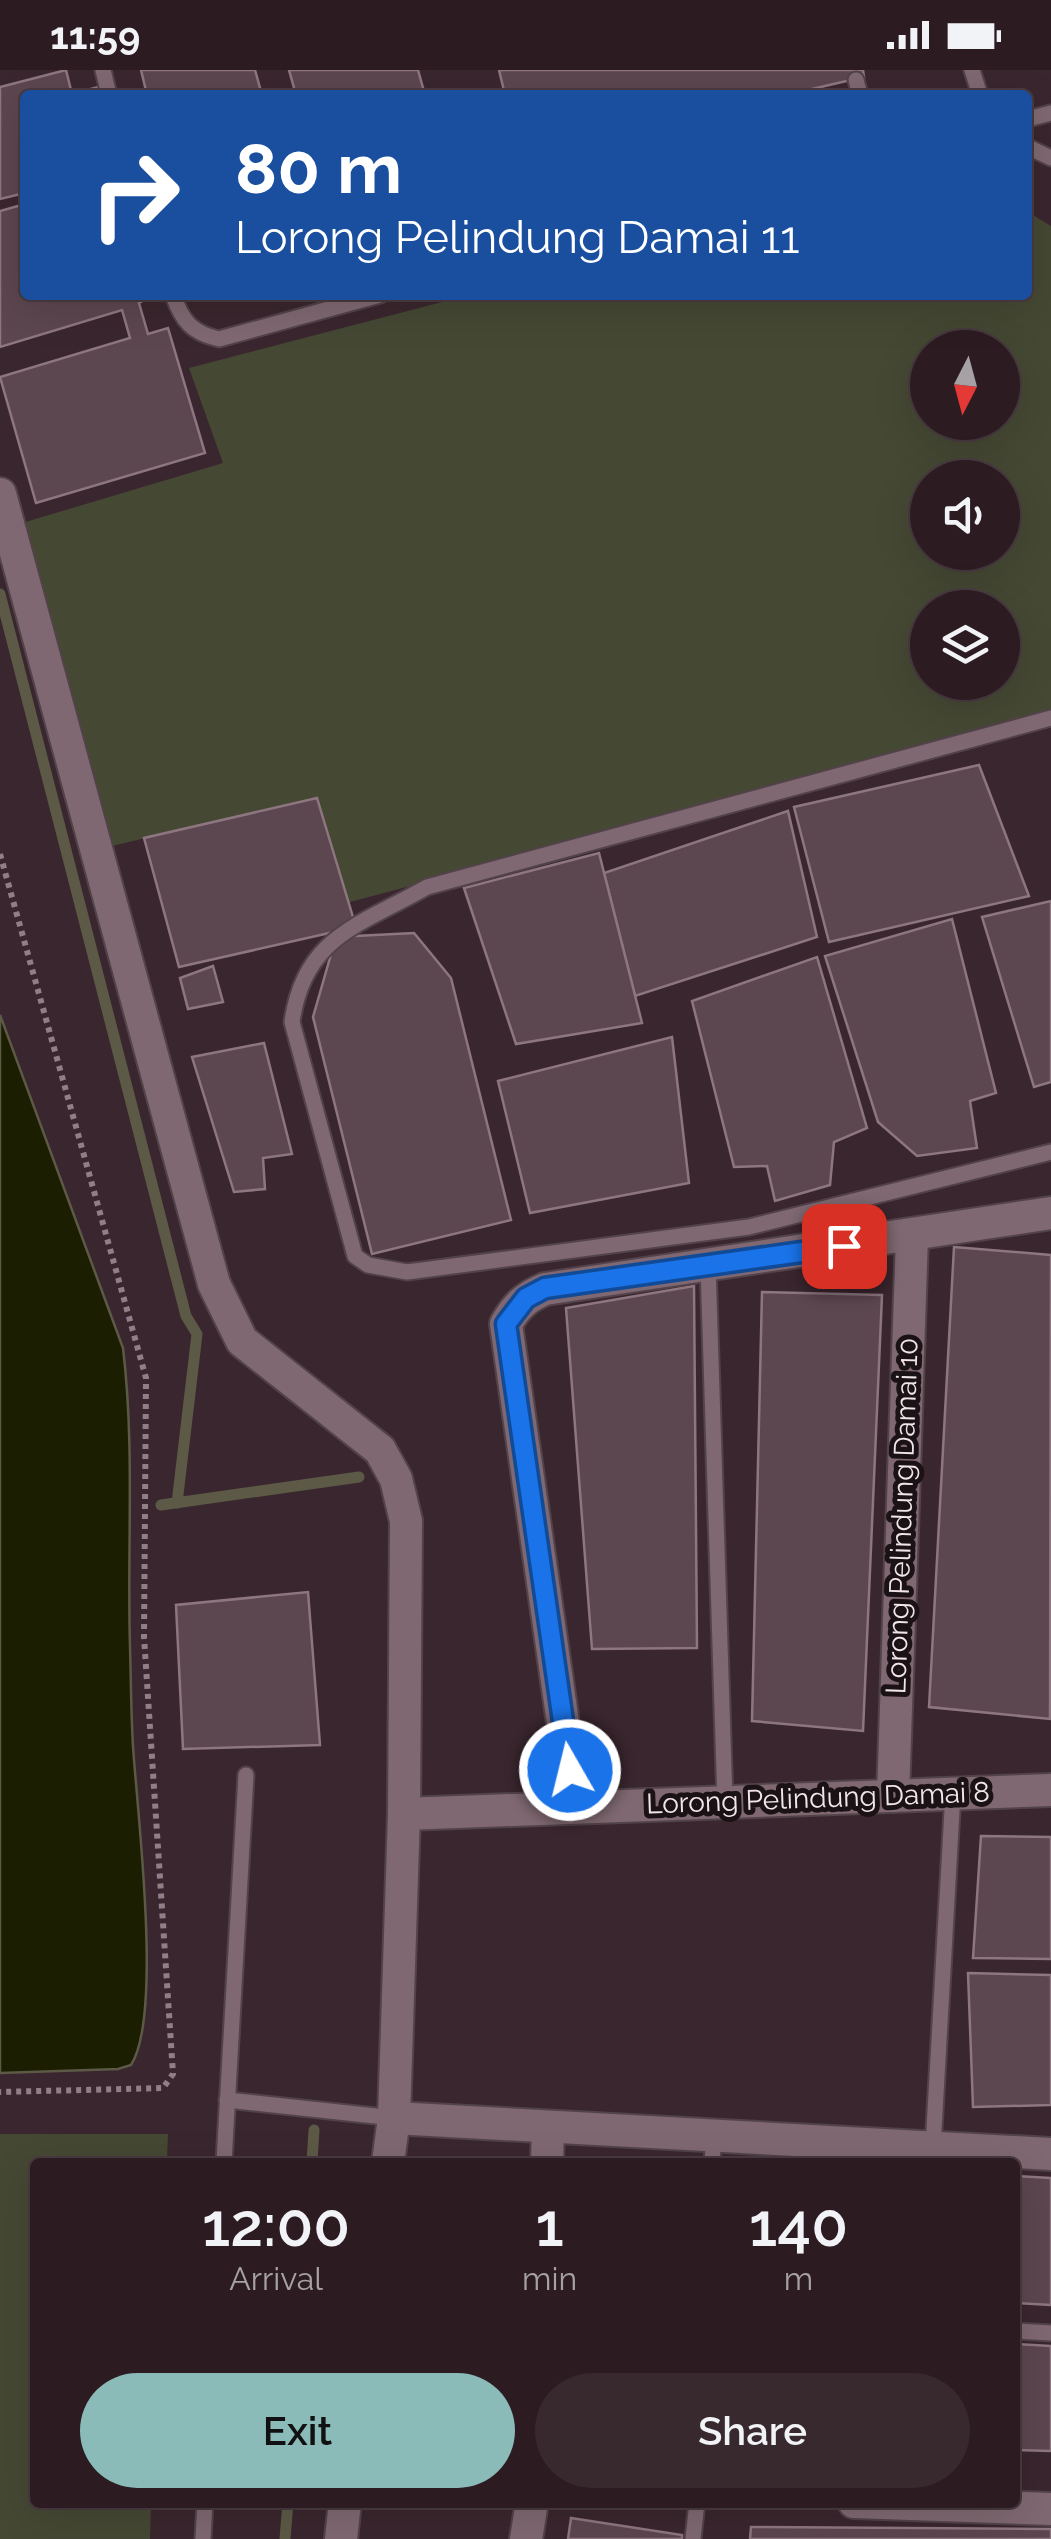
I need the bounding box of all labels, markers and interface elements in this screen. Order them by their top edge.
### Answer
text: 11:59 [50,13,140,58]
text: 80 m [235,127,402,209]
icon: right [70,130,200,260]
text: Lorong Pelindung Damai 11 [235,211,800,264]
north arrow [910,330,1020,440]
map controls [910,330,1020,700]
button: sound [910,460,1020,570]
button: layers [910,590,1020,700]
pin [802,1204,887,1289]
icon: arrive [817,1219,872,1274]
street label: Lorong Pelindung Damai 10 [879,1337,925,1695]
position arrow [518,1718,622,1822]
street label: Lorong Pelindung Damai 8 [646,1776,990,1820]
text: 12:00 [202,2190,350,2260]
text: 1 [536,2190,564,2260]
text: 140 [749,2190,848,2260]
text: Arrival [229,2260,323,2297]
text: min [522,2260,577,2297]
text: m [784,2260,813,2297]
button: Exit [80,2373,515,2488]
button: Share [535,2373,970,2488]

